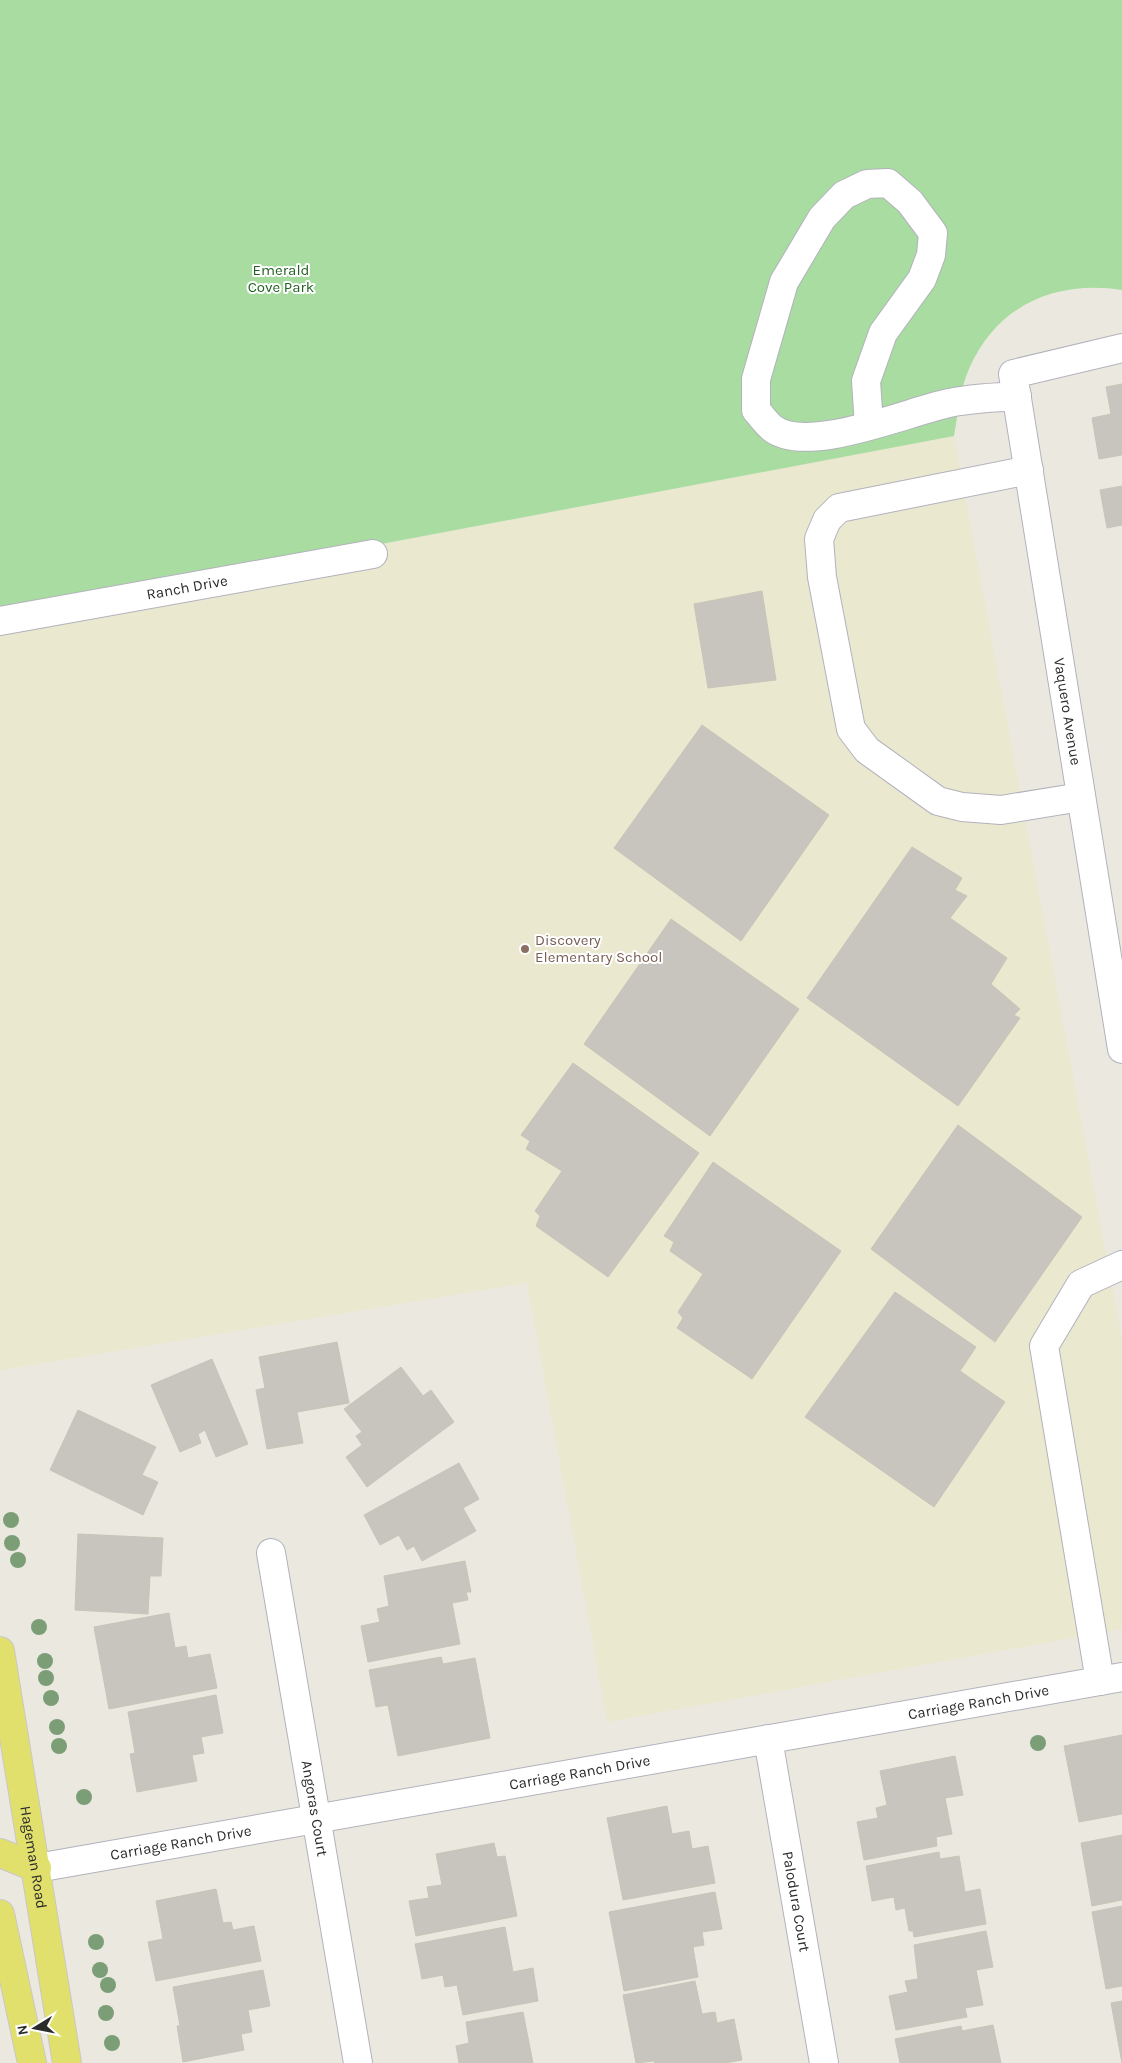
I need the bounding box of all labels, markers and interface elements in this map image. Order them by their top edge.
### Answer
park label: Emerald Cove Park [248,261,314,296]
street label: Ranch Drive [145,571,229,604]
street label: Vaquero Avenue [1050,657,1085,767]
place label: Discovery Elementary School [535,931,662,966]
marker: Discovery Elementary School [519,943,531,955]
street label: Carriage Ranch Drive [907,1681,1050,1723]
street label: Carriage Ranch Drive [508,1751,652,1794]
street label: Angoras Court [298,1759,332,1858]
street label: Hageman Road [16,1805,51,1910]
street label: Carriage Ranch Drive [109,1821,253,1864]
street label: Palodura Court [779,1850,814,1954]
north arrow [10,2003,60,2053]
text: N [13,2024,32,2037]

